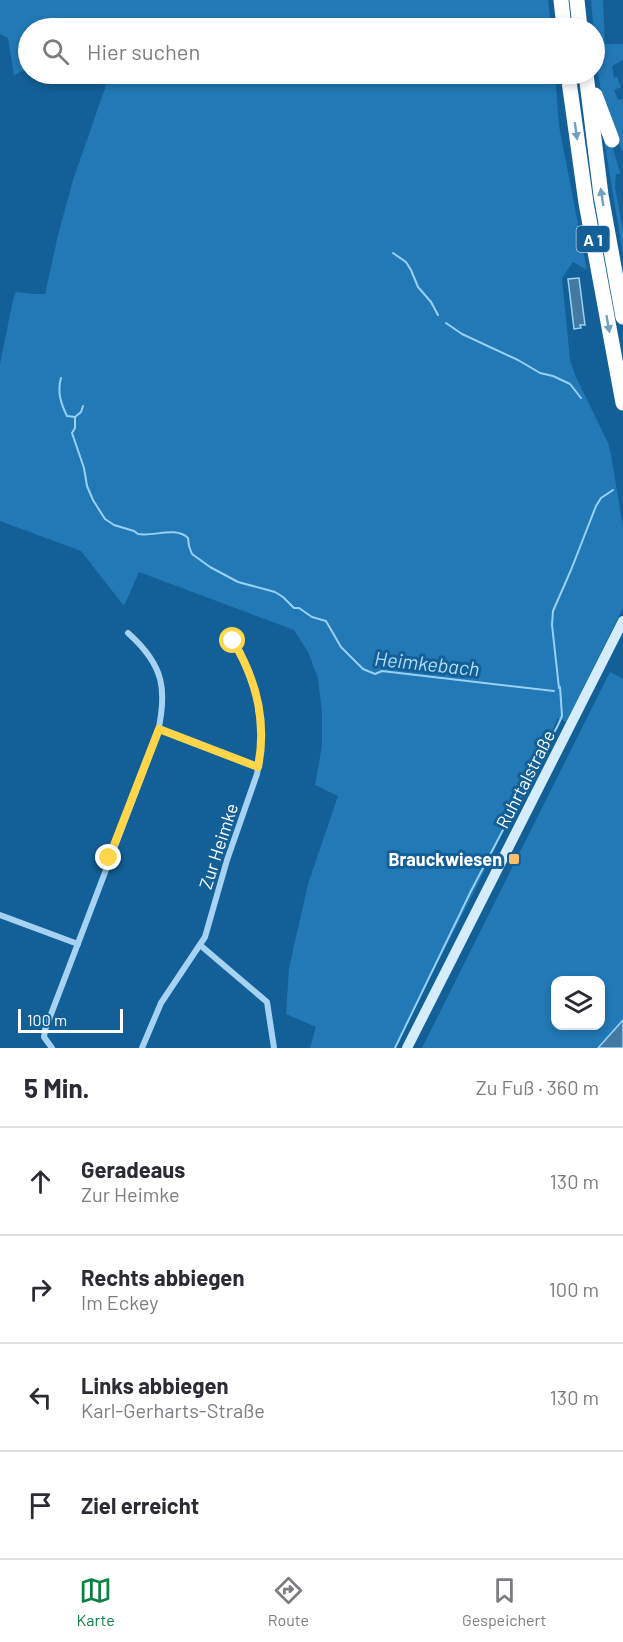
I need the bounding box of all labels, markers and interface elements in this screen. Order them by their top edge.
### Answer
search box [18,18,605,84]
icon: search [39,35,72,68]
text: Hier suchen [87,38,200,64]
one-way arrow [571,122,581,141]
one-way arrow [597,188,606,207]
road number: A 1 [576,226,610,252]
one-way arrow [604,315,613,334]
route start [219,627,245,653]
water label: Heimkebach [373,646,481,680]
street label: Ruhrtalstraße [491,726,559,832]
street label: Zur Heimke [194,800,242,892]
route end [95,844,121,870]
place label: Brauckwiesen [388,848,502,870]
marker: Brauckwiesen [507,852,521,866]
map controls [551,976,605,1030]
button: layers [551,976,605,1030]
scale bar [18,1006,123,1034]
text: 100 m [27,1010,67,1029]
text: 5 Min. [24,1072,89,1103]
text: Zu Fuß · 360 m [476,1075,599,1099]
text: Geradeaus [81,1156,185,1182]
icon: ahead [24,1165,57,1198]
text: 130 m [550,1169,599,1193]
text: Zur Heimke [81,1182,180,1206]
text: Rechts abbiegen [81,1264,244,1290]
icon: right [24,1273,57,1306]
text: 100 m [549,1277,599,1301]
text: Im Eckey [81,1290,158,1314]
text: Links abbiegen [81,1372,229,1398]
icon: left [24,1381,57,1414]
text: 130 m [550,1385,599,1409]
text: Karl-Gerharts-Straße [81,1398,265,1422]
icon: arrive [24,1489,57,1522]
text: Ziel erreicht [81,1492,199,1518]
tab: Karte [77,1574,115,1629]
tab: Route [268,1574,309,1629]
tab: Gespeichert [462,1574,546,1629]

